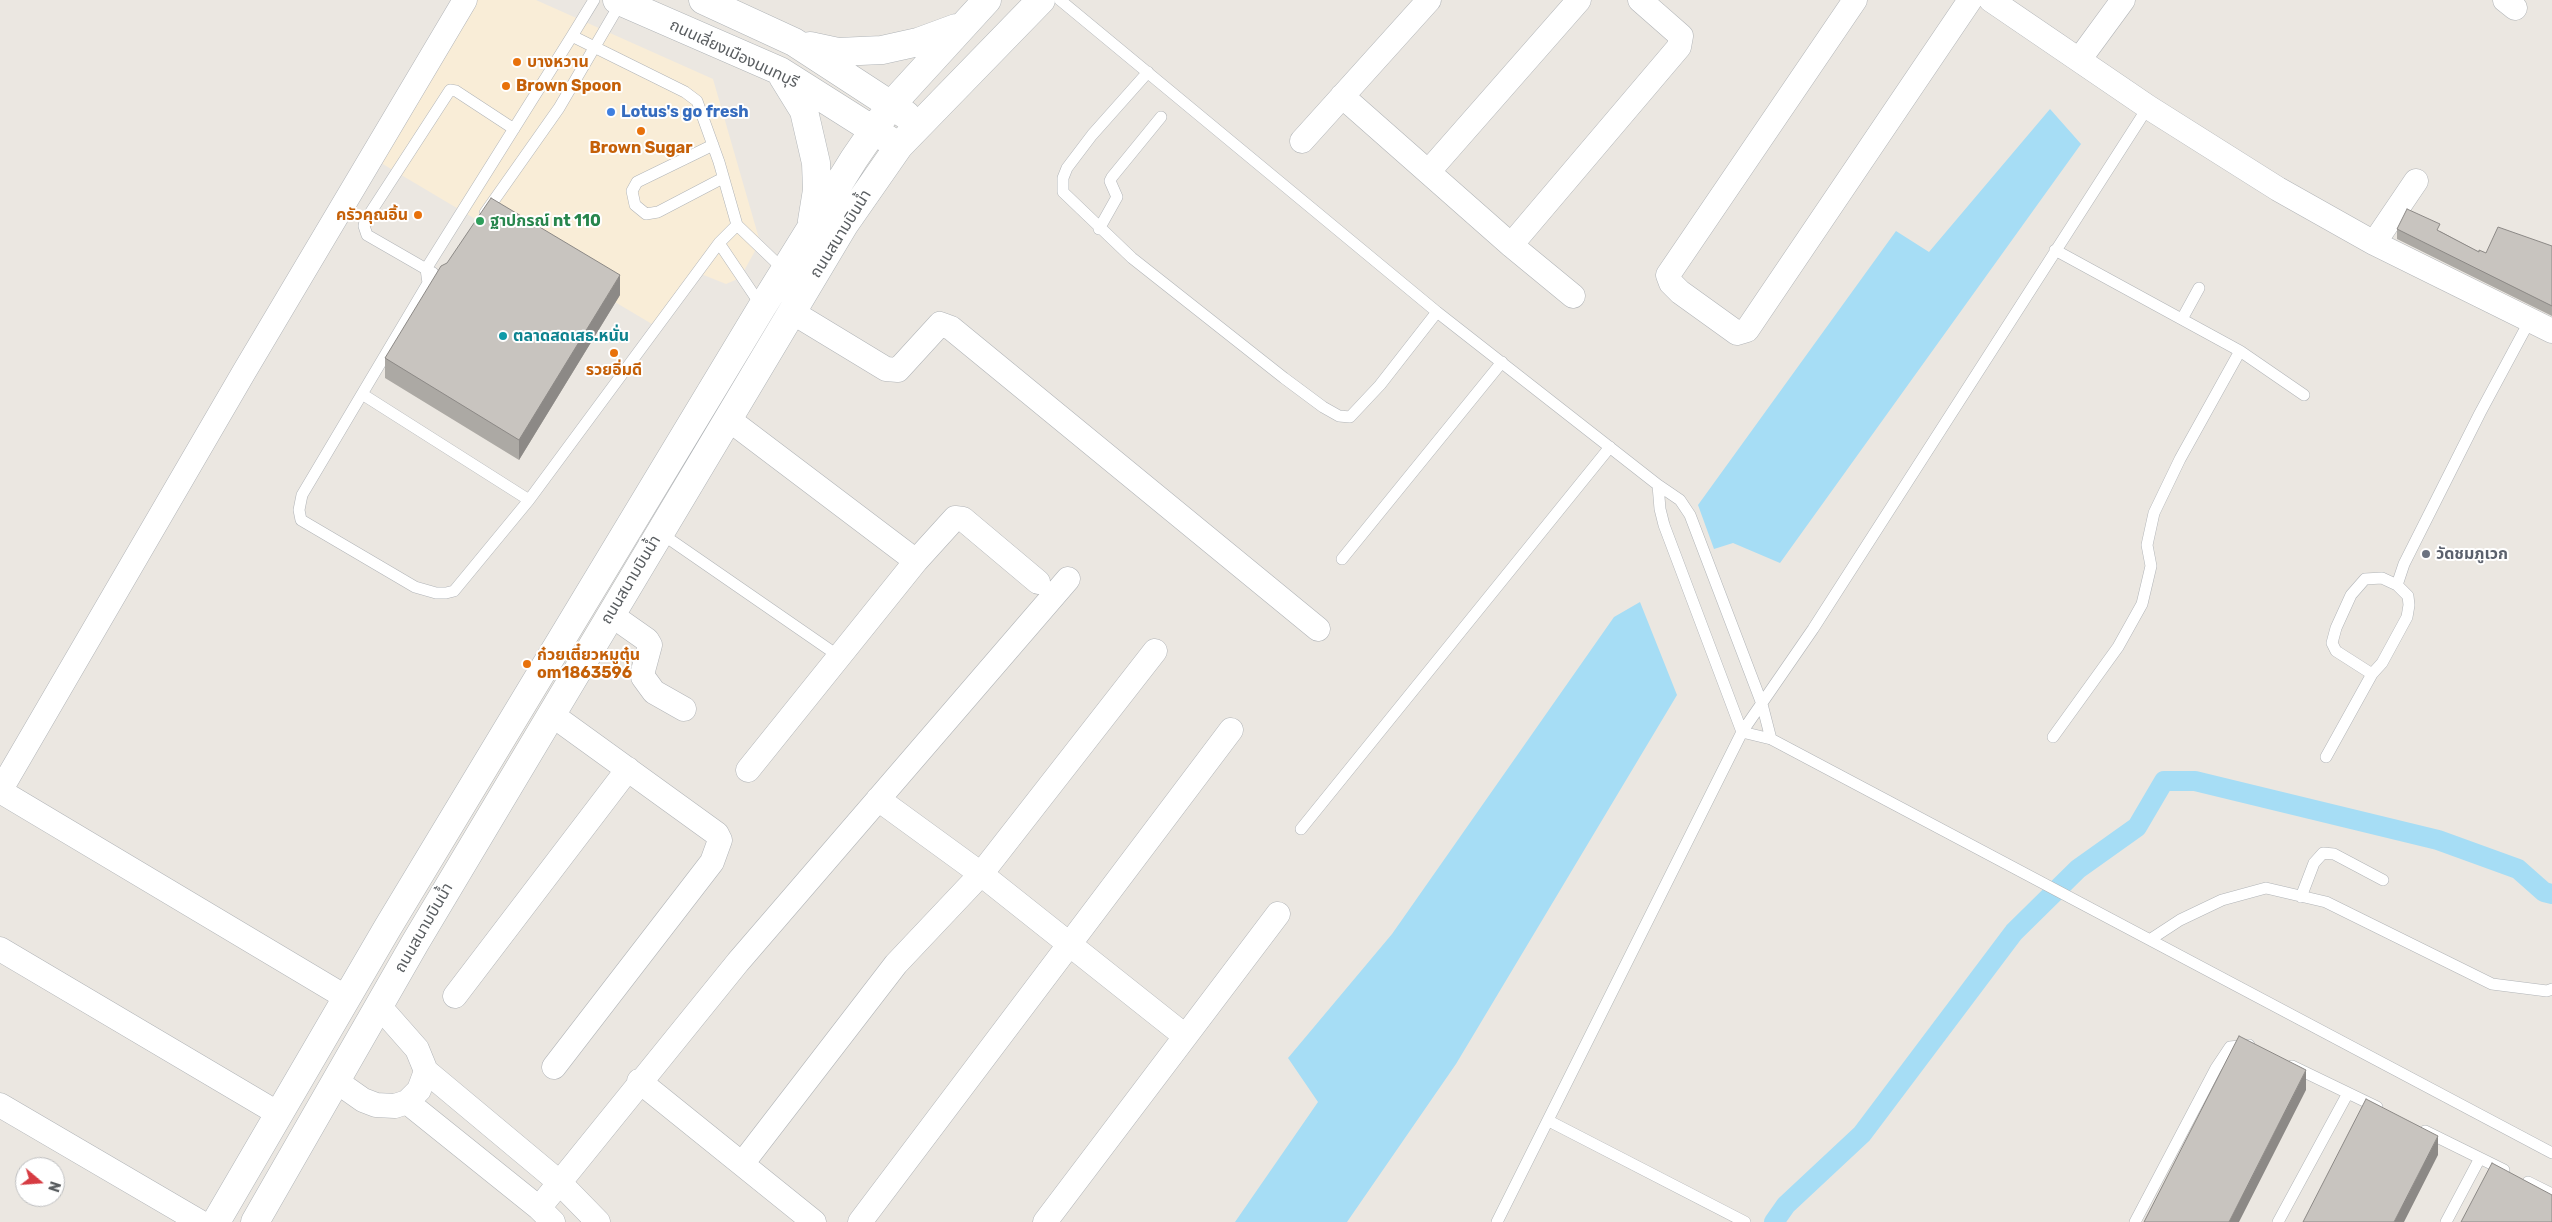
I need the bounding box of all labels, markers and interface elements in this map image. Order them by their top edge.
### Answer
street label: ถนนเลี่ยงเมืองนนทบุรี [666,16,802,92]
place label: บางหวาน [527,52,589,72]
marker: บางหวาน [511,56,523,68]
place label: Brown Spoon [516,76,622,96]
marker: Brown Spoon [500,80,512,92]
place label: Lotus's go fresh [621,102,749,122]
marker: Lotus's go fresh [605,106,617,118]
marker: Brown Sugar [635,125,647,137]
place label: Brown Sugar [590,138,692,158]
street label: ถนนสนามบินน้ำ [806,186,876,282]
place label: ครัวคุณอิ้น [336,205,408,225]
marker: ครัวคุณอิ้น [412,209,424,221]
place label: ฐาปกรณ์ nt 110 [490,211,601,231]
marker: ฐาปกรณ์ nt 110 [474,215,486,227]
place label: ตลาดสดเสธ.หนั่น [513,326,629,346]
marker: ตลาดสดเสธ.หนั่น [497,330,509,342]
marker: รวยอิ่มดี [608,347,620,359]
place label: รวยอิ่มดี [586,360,642,380]
street label: ถนนสนามบินน้ำ [597,532,665,628]
place label: วัดชมภูเวก [2436,544,2508,564]
marker: วัดชมภูเวก [2420,548,2432,560]
place label: ก๋วยเตี๋ยวหมูตุ๋น om1863596 [537,645,640,683]
marker: ก๋วยเตี๋ยวหมูตุ๋น om1863596 [521,658,533,670]
street label: ถนนสนามบินน้ำ [391,880,457,976]
north arrow [15,1157,65,1207]
text: N [44,1179,63,1194]

